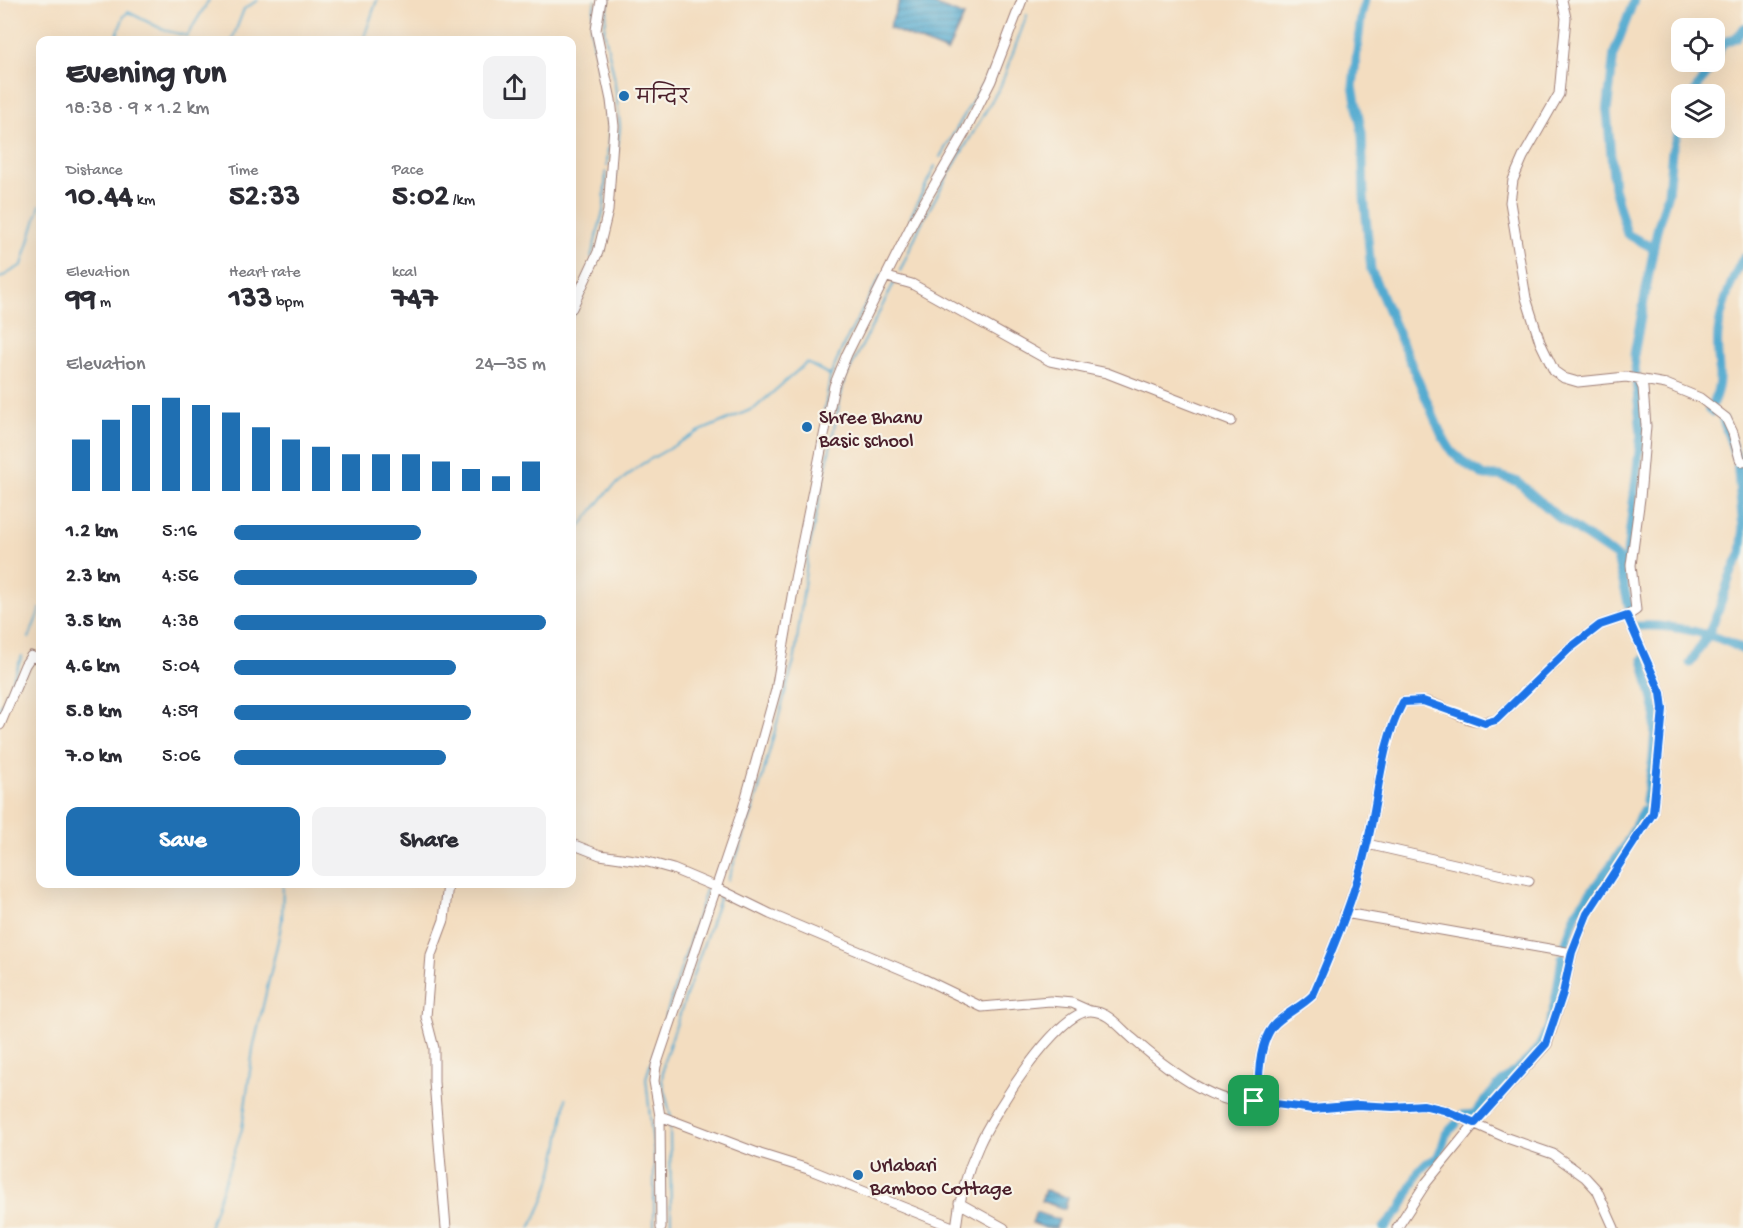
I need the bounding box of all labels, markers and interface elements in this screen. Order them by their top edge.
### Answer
map controls [1671,18,1725,138]
button: locate [1671,18,1725,72]
text: Evening run [66,56,226,94]
button: share [483,56,546,119]
place label: मन्दिर [635,81,690,111]
button: layers [1671,84,1725,138]
marker: मन्दिर [617,89,631,103]
text: 18:38 · 9 × 1.2 km [66,98,210,121]
text: Distance [66,162,123,181]
text: Time [229,162,258,181]
text: Pace [392,162,423,181]
text: 10.44 [66,181,133,216]
text: 52:33 [229,181,300,216]
text: 5:02 [392,181,449,216]
text: km [133,192,155,211]
text: /km [449,192,475,211]
text: Elevation [66,264,130,283]
text: Heart rate [229,264,301,283]
text: kcal [392,264,417,283]
text: 99 [66,283,96,318]
text: 133 [229,283,272,318]
text: 747 [392,283,437,318]
text: m [96,294,111,313]
text: bpm [272,294,304,313]
text: Elevation [66,354,146,377]
text: 24–35 m [475,354,546,377]
place label: Shree Bhanu Basic school [818,408,923,454]
marker: Shree Bhanu Basic school [800,420,814,434]
text: 1.2 km [66,521,118,544]
text: 5:16 [162,521,197,544]
text: 2.3 km [66,566,120,589]
text: 4:56 [162,566,198,589]
text: 3.5 km [66,611,121,634]
text: 4:38 [162,611,199,634]
text: 4.6 km [66,656,120,679]
text: 5:04 [162,656,200,679]
text: 5.8 km [66,701,122,724]
text: 4:59 [162,701,198,724]
text: 7.0 km [66,746,122,769]
text: 5:06 [162,746,200,769]
button: Save [66,807,300,876]
button: Share [312,807,546,876]
pin [1228,1075,1279,1126]
icon: arrive [1237,1084,1270,1117]
place label: Urlabari Bamboo Cottage [869,1156,1013,1202]
marker: Urlabari Bamboo Cottage [851,1168,865,1182]

